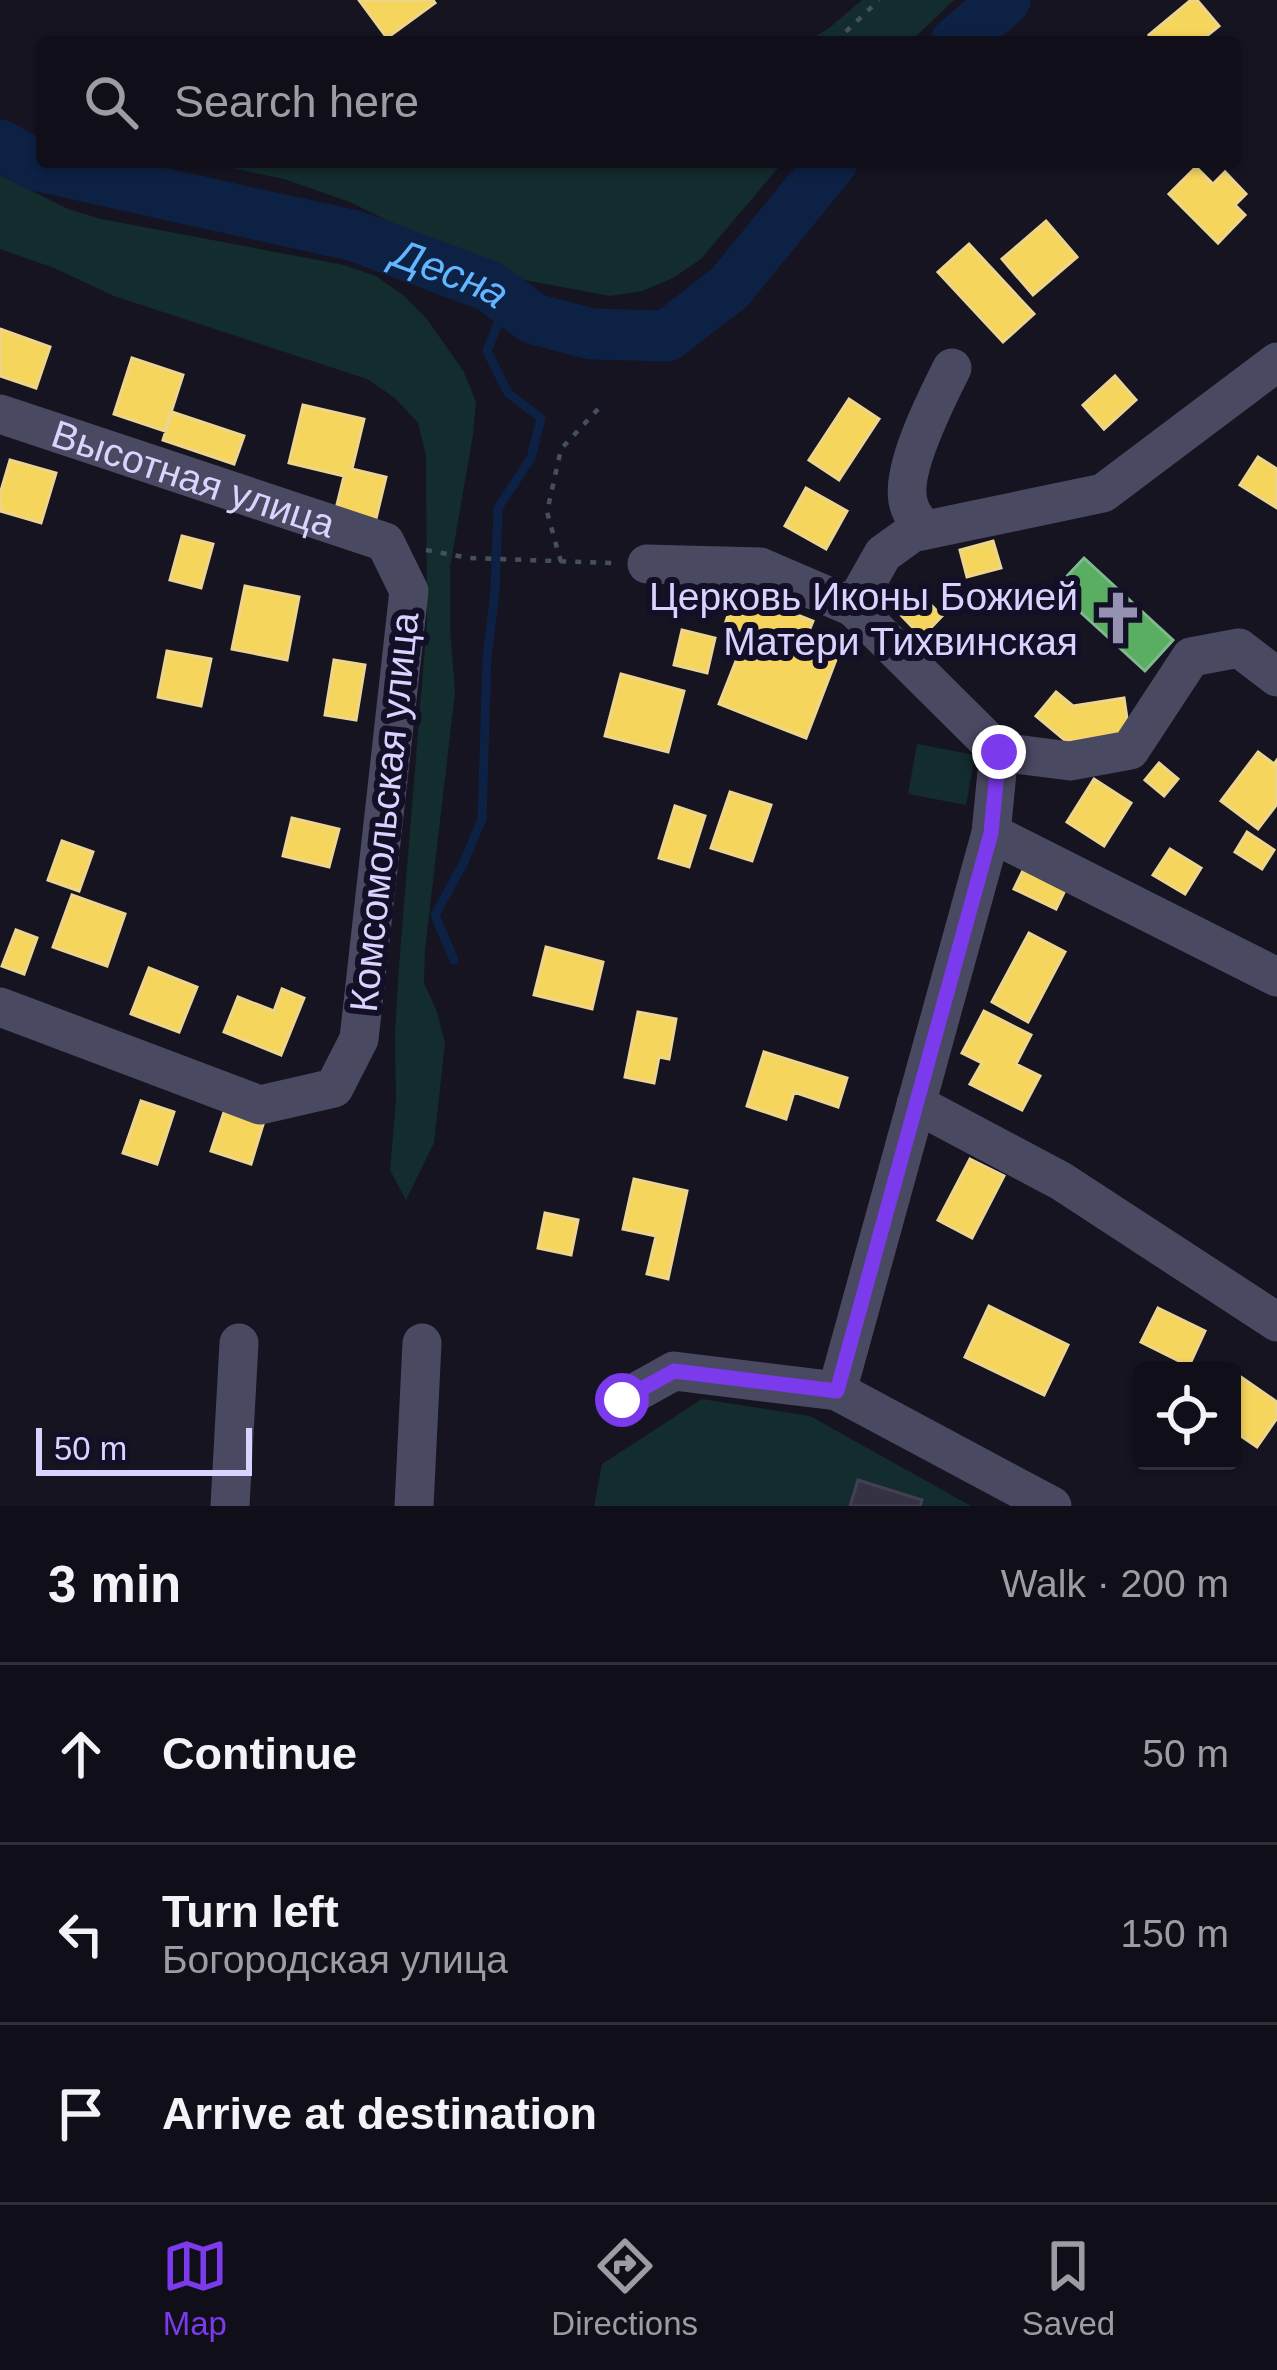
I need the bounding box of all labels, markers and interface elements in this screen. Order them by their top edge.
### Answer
search box [36,36,1241,168]
icon: search [78,69,144,135]
text: Search here [174,76,419,127]
water label: Десна [383,228,519,317]
street label: Высотная улица [47,411,341,545]
place label: Церковь Иконы Божией Матери Тихвинская [649,575,1078,663]
church icon: Церковь Иконы Божией Матери Тихвинская [1089,589,1147,647]
street label: Комсомольская улица [342,610,426,1014]
route end [972,725,1026,779]
map controls [1133,1362,1241,1470]
button: locate [1133,1362,1241,1470]
route start [595,1373,649,1427]
scale bar [36,1422,252,1475]
text: 50 m [54,1430,127,1467]
text: 3 min [48,1556,181,1613]
text: Walk · 200 m [1001,1562,1229,1605]
icon: ahead [48,1721,114,1787]
text: Continue [162,1728,357,1779]
text: 50 m [1142,1732,1229,1775]
text: Turn left [162,1886,339,1937]
icon: left [48,1901,114,1967]
text: 150 m [1121,1912,1229,1955]
text: Богородская улица [162,1938,508,1981]
icon: arrive [48,2081,114,2147]
text: Arrive at destination [162,2088,597,2139]
tab: Map [162,2233,228,2343]
tab: Directions [551,2233,698,2343]
tab: Saved [1022,2233,1115,2343]

